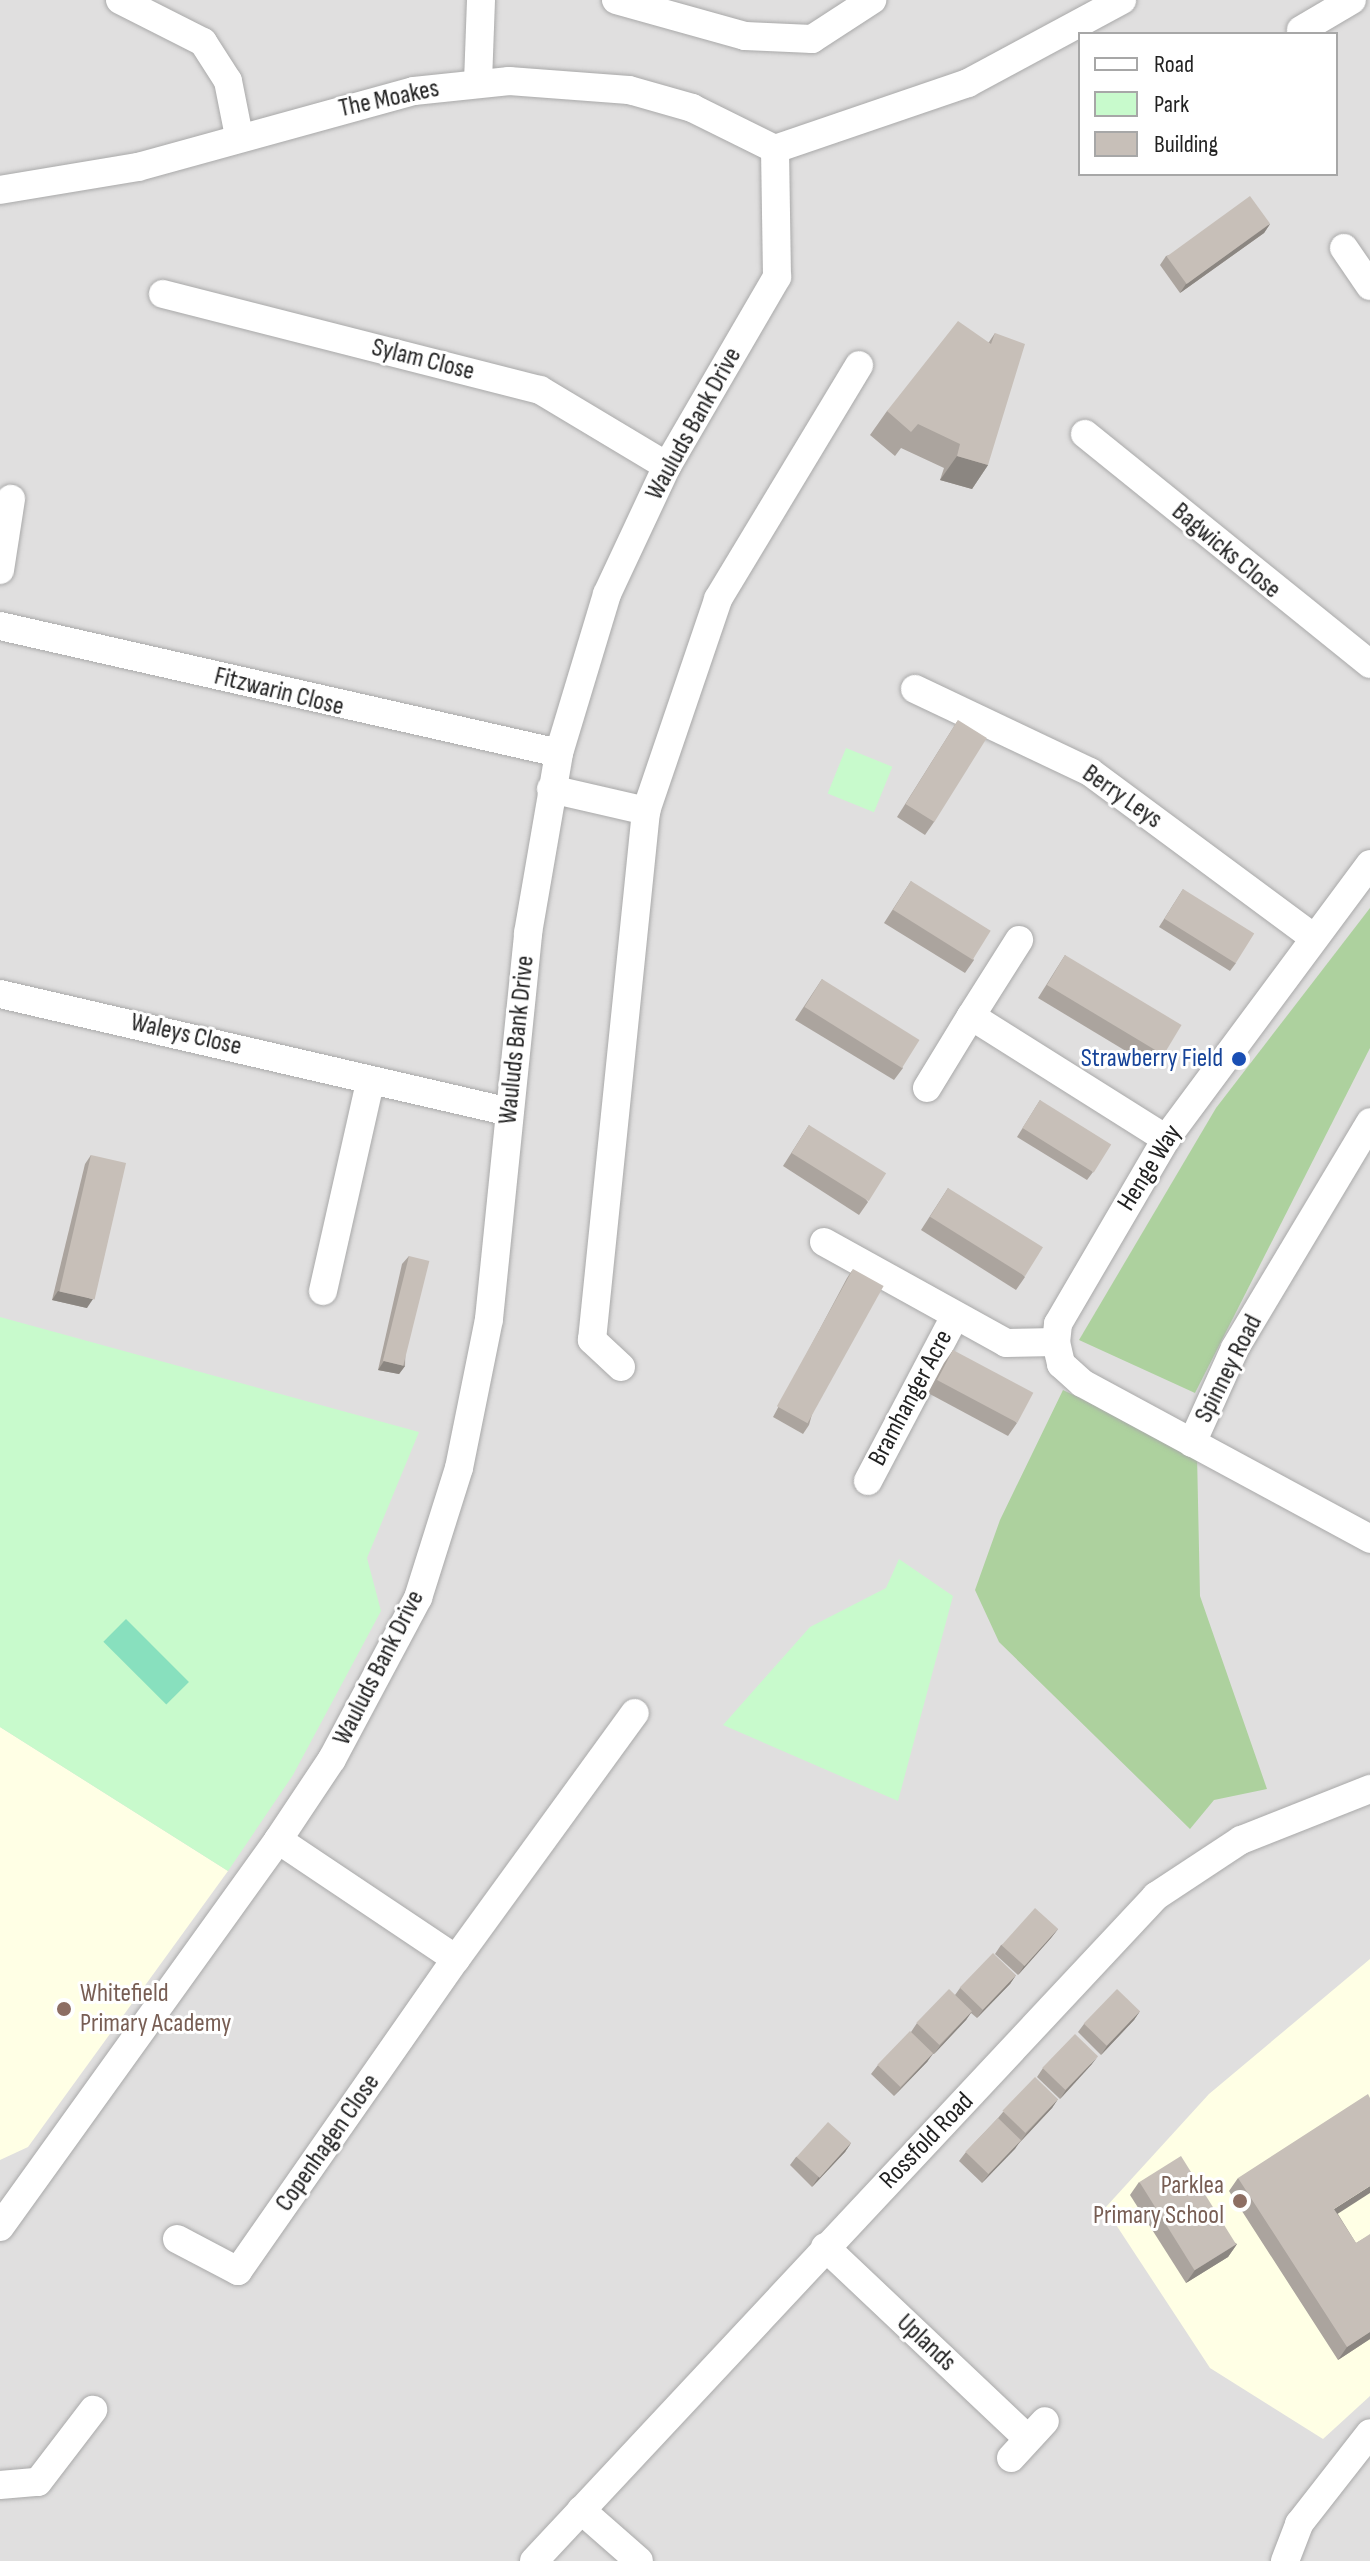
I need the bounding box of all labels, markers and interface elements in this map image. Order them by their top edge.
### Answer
legend [1078,32,1338,176]
text: Road [1154,50,1194,79]
street label: The Moakes [336,73,442,125]
text: Park [1154,90,1189,119]
text: Building [1154,130,1218,159]
street label: Sylam Close [368,332,478,388]
street label: Wauluds Bank Drive [639,342,749,506]
street label: Bagwicks Close [1165,496,1287,606]
street label: Fitzwarin Close [211,661,347,723]
street label: Berry Leys [1076,758,1168,836]
street label: Wauluds Bank Drive [493,954,541,1126]
street label: Waleys Close [128,1007,244,1063]
place label: Strawberry Field [1081,1043,1223,1075]
marker: Strawberry Field [1230,1050,1248,1068]
street label: Henge Way [1111,1119,1189,1217]
street label: Spinney Road [1189,1310,1269,1428]
street label: Bramhanger Acre [862,1325,960,1471]
street label: Wauluds Bank Drive [327,1585,431,1751]
place label: Whitefield Primary Academy [80,1978,231,2040]
marker: Whitefield Primary Academy [55,2000,73,2018]
street label: Copenhagen Close [269,2068,387,2218]
street label: Rossfold Road [873,2086,981,2196]
place label: Parklea Primary School [1093,2170,1224,2232]
marker: Parklea Primary School [1231,2192,1249,2210]
street label: Uplands [890,2308,962,2378]

